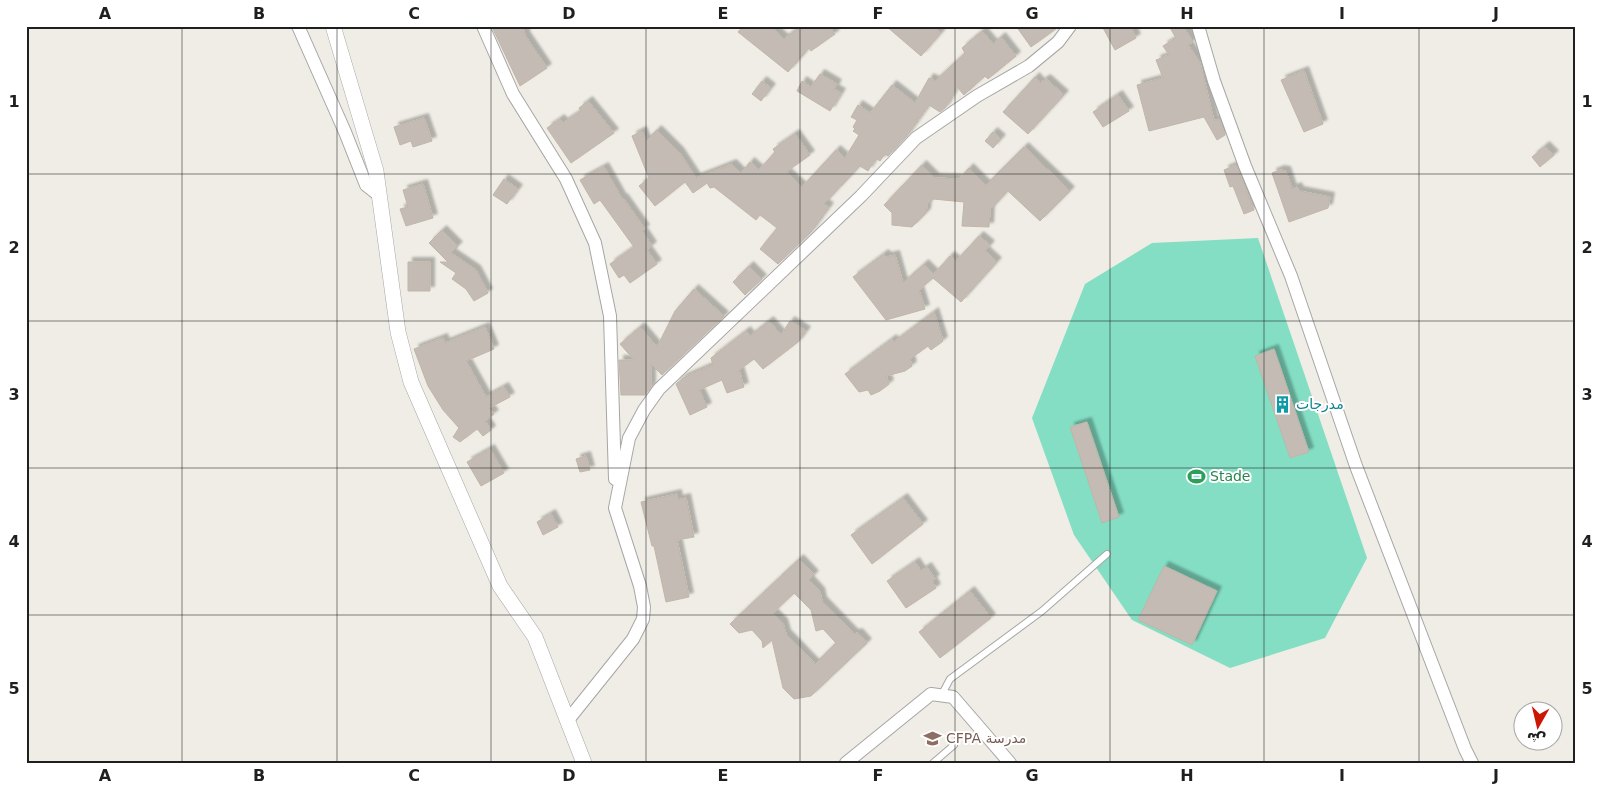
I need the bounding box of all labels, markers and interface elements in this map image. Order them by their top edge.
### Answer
text: A [99,4,112,23]
text: B [253,4,265,23]
text: C [408,4,420,23]
text: D [562,4,576,23]
text: E [718,4,728,23]
text: F [873,4,883,23]
text: G [1025,4,1039,23]
text: H [1180,4,1194,23]
text: I [1339,4,1345,23]
text: J [1492,4,1499,23]
text: 1 [8,92,20,111]
text: 1 [1581,92,1593,111]
text: 2 [8,238,20,257]
text: 2 [1581,238,1593,257]
text: 3 [8,385,20,404]
text: 3 [1581,385,1593,404]
building icon: مدرجات [1272,394,1292,414]
place label: مدرجات [1296,396,1344,413]
sports icon: Stade [1186,466,1206,486]
place label: Stade [1210,468,1250,484]
text: 4 [8,532,20,551]
text: 4 [1581,532,1593,551]
text: 5 [8,679,20,698]
text: 5 [1581,679,1593,698]
north arrow [1514,702,1564,752]
school or university icon: CFPA مدرسة [922,728,942,748]
place label: CFPA مدرسة [946,730,1026,747]
text: ش [1526,730,1547,748]
text: A [99,766,112,785]
text: B [253,766,265,785]
text: C [408,766,420,785]
text: D [562,766,576,785]
text: E [718,766,728,785]
text: F [873,766,883,785]
text: G [1025,766,1039,785]
text: H [1180,766,1194,785]
text: I [1339,766,1345,785]
text: J [1492,766,1499,785]

